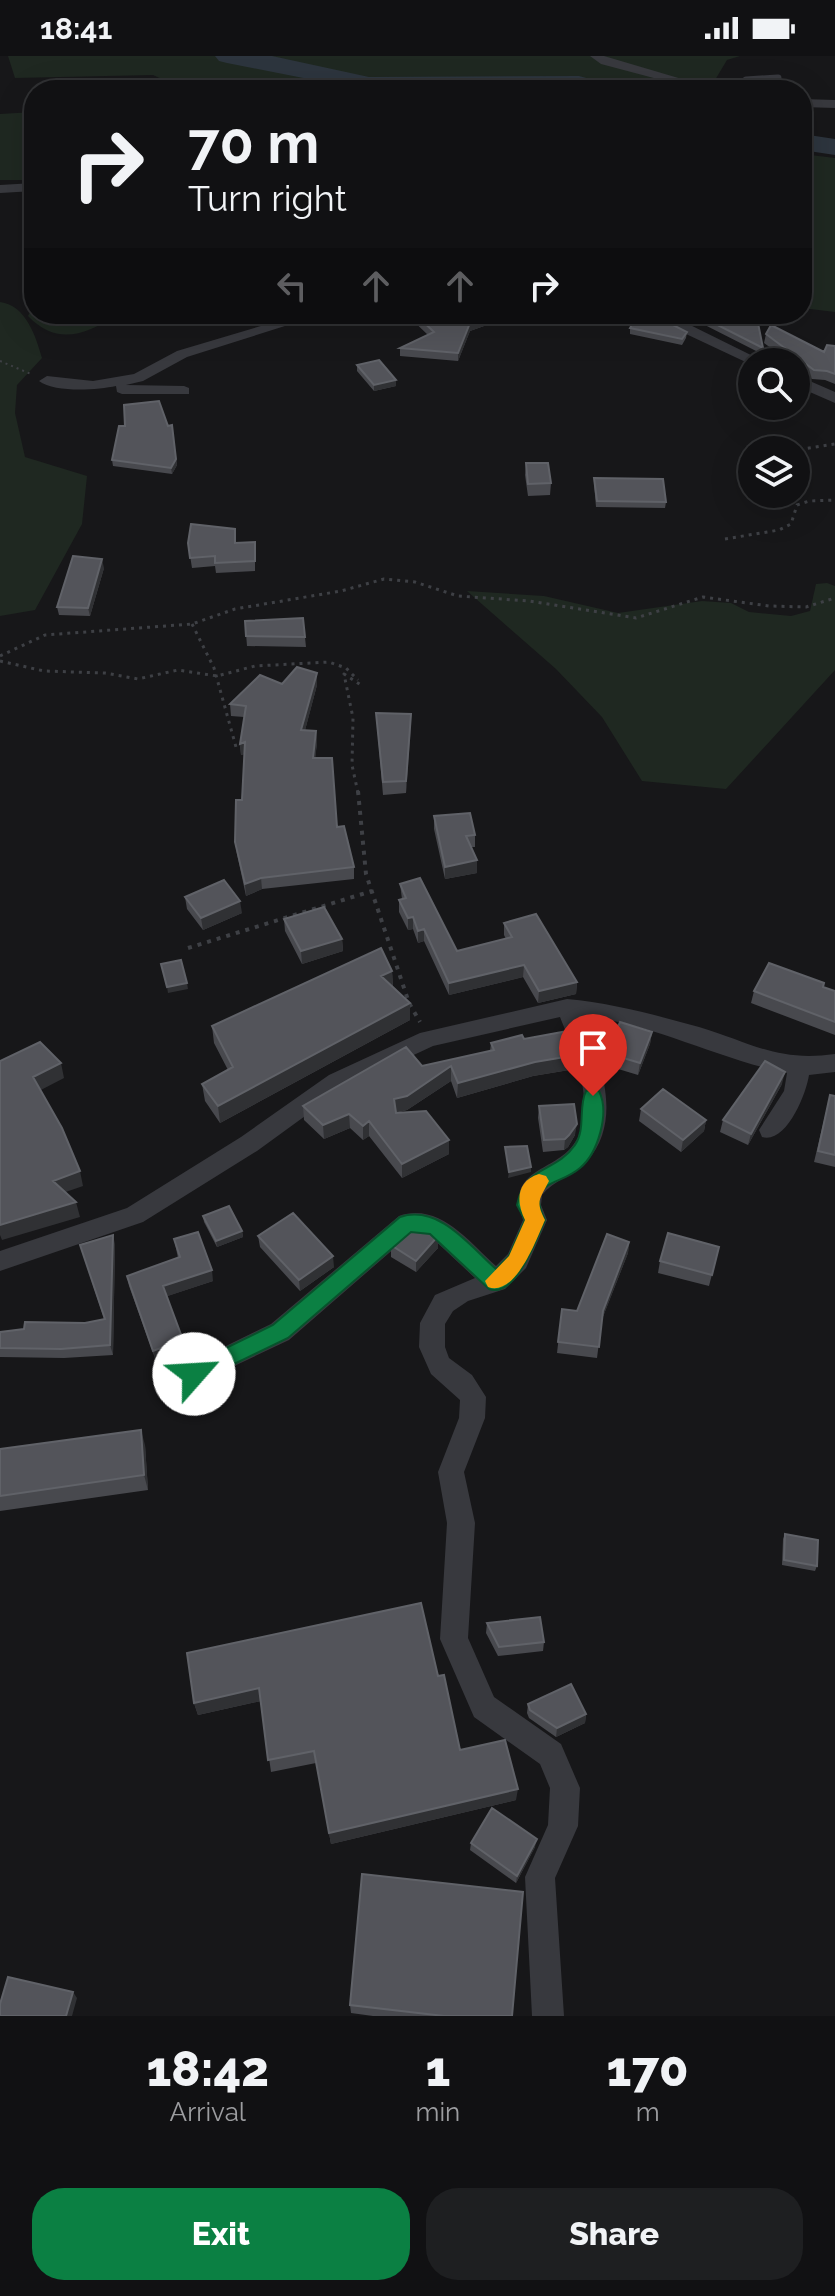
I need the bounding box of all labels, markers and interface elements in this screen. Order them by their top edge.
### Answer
text: 18:41 [40,11,112,46]
text: 70 m [188,110,319,176]
icon: right [56,112,160,216]
text: Turn right [188,177,347,219]
icon: left [270,264,314,308]
icon: ahead [354,264,398,308]
icon: ahead [438,264,482,308]
icon: right [522,264,566,308]
map controls [738,348,810,508]
button: search [738,348,810,420]
button: layers [738,436,810,508]
pin [559,1014,627,1096]
icon: arrive [571,1026,615,1070]
position arrow [152,1332,236,1416]
text: 18:42 [146,2041,269,2097]
text: 1 [425,2041,450,2097]
text: 170 [607,2041,689,2097]
text: Arrival [170,2097,246,2127]
text: min [416,2097,460,2127]
text: m [636,2097,660,2127]
button: Exit [32,2188,410,2280]
button: Share [426,2188,803,2280]

